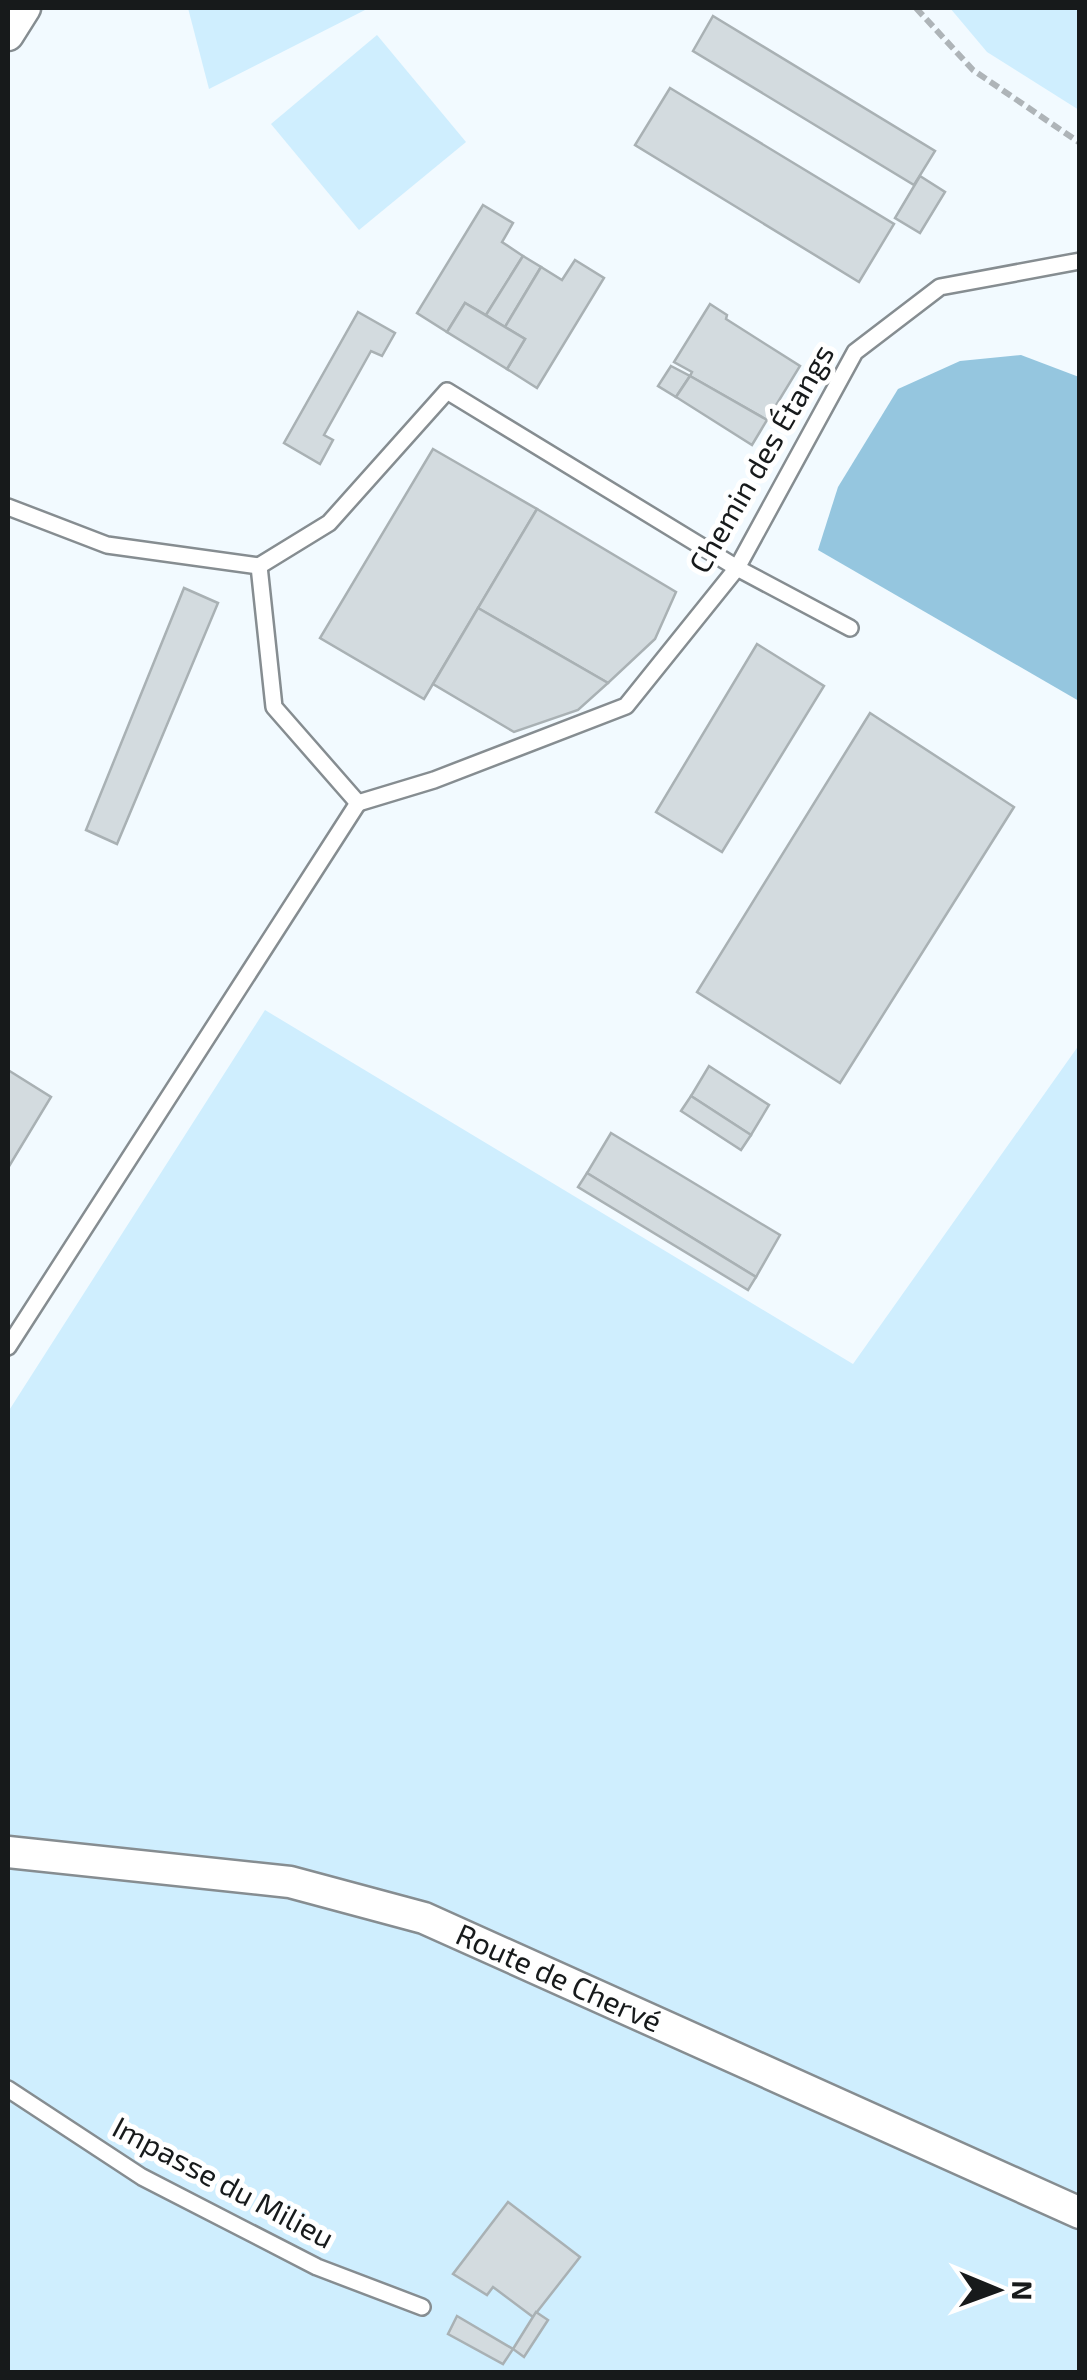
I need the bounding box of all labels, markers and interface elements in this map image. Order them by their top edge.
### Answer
street label: Chemin des Étangs [680,337,840,579]
street label: Route de Chervé [451,1915,668,2039]
street label: Impasse du Milieu [107,2108,341,2255]
north arrow [947,2240,1047,2340]
text: N [1006,2280,1040,2301]

